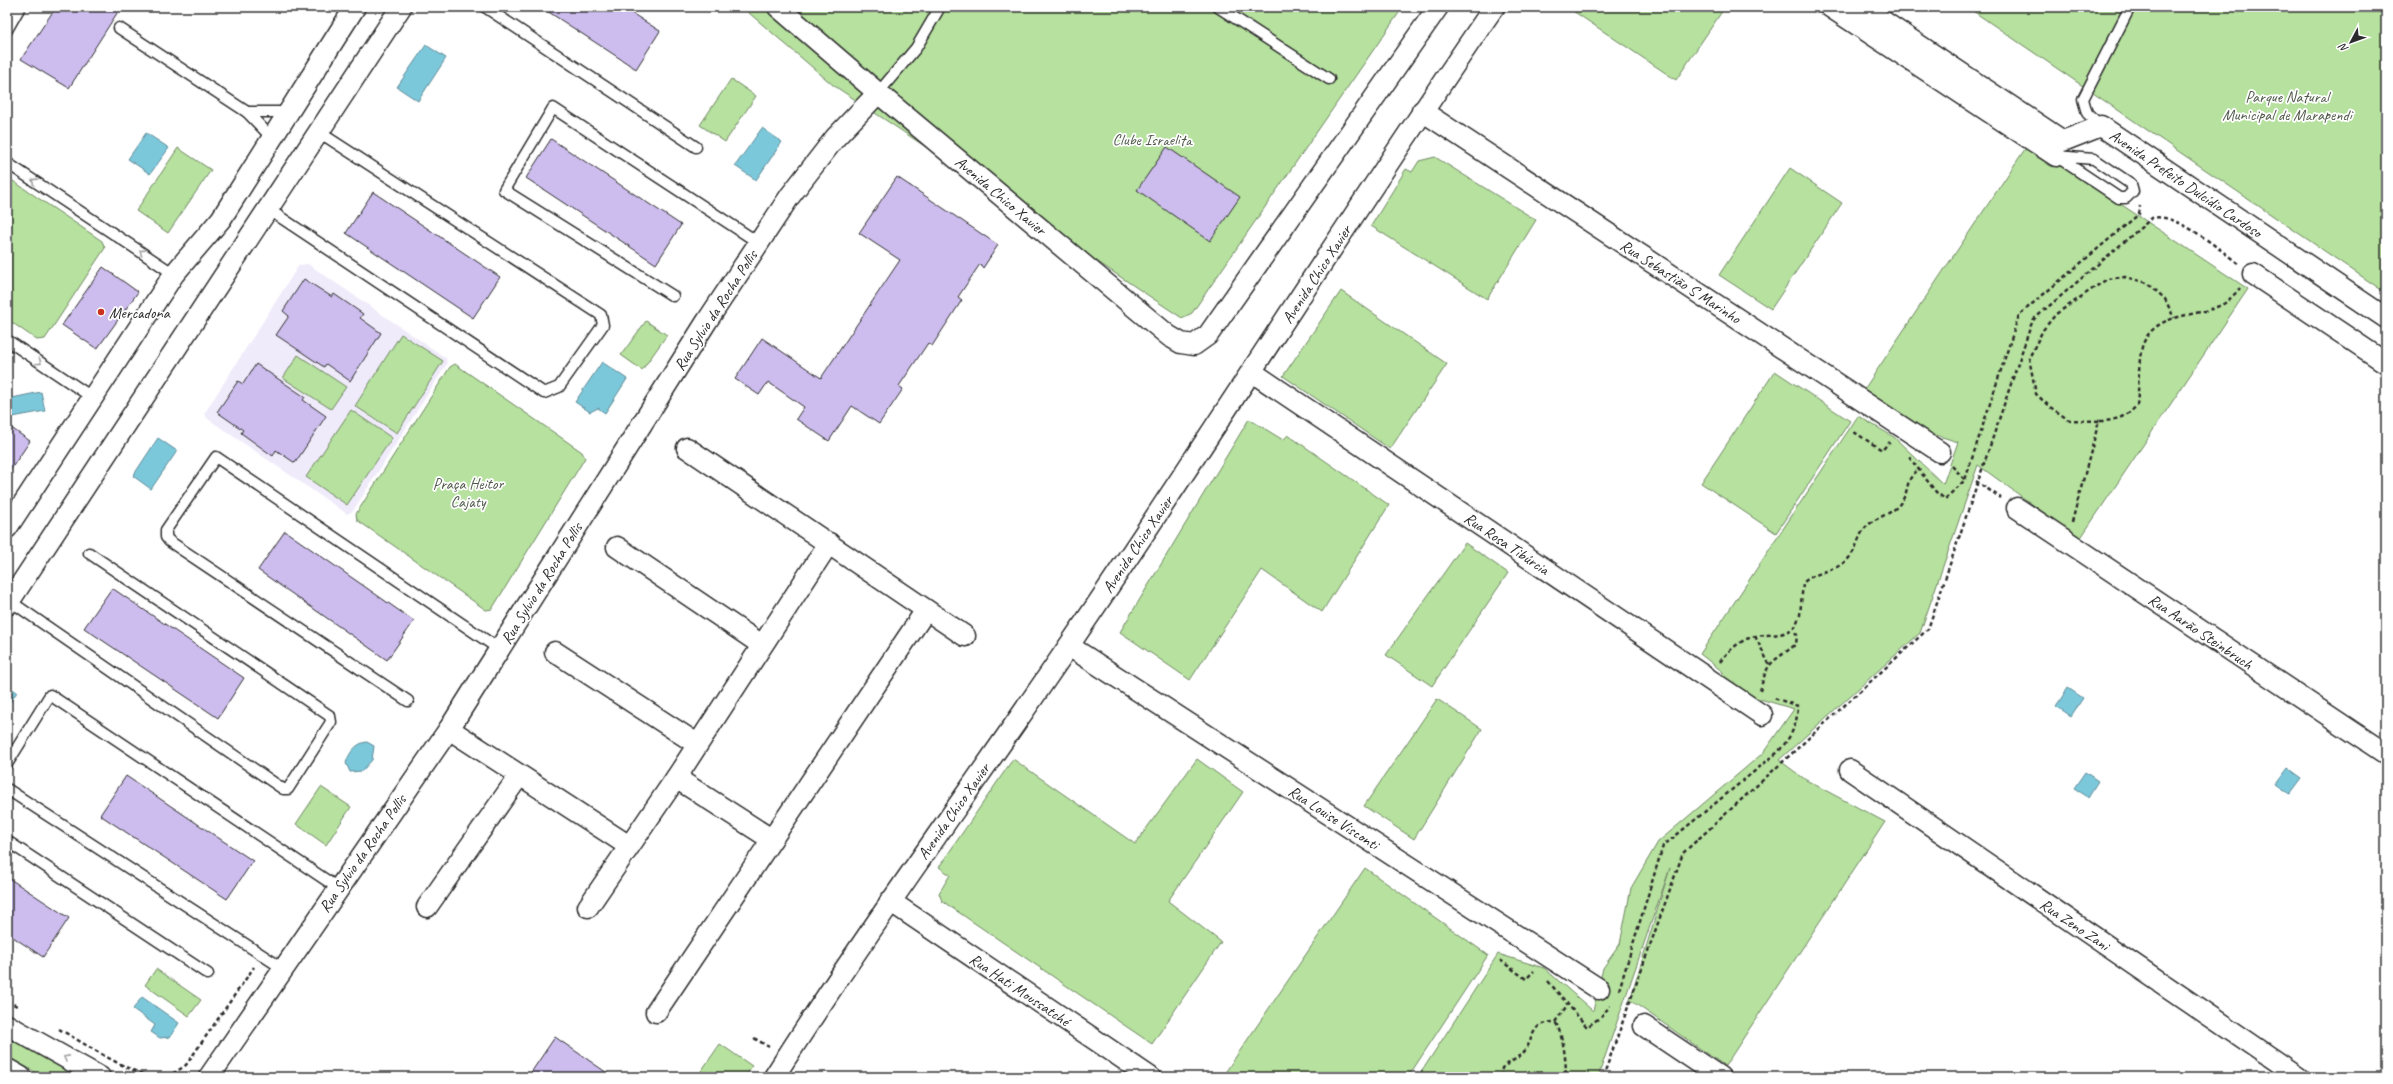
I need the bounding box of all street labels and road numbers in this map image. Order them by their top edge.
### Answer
street label: Avenida Prefeito Dulcídio Cardoso [2105,125,2267,244]
street label: Avenida Chico Xavier [951,152,1052,241]
street label: Avenida Chico Xavier [1278,220,1357,327]
street label: Rua Sebastião S Marinho [1616,235,1746,329]
street label: Rua Sylvio da Rocha Pollis [670,245,763,374]
street label: Avenida Chico Xavier [1098,490,1179,597]
street label: Rua Rosa Tibúrcia [1460,508,1554,580]
street label: Rua Sylvio da Rocha Pollis [496,518,588,648]
street label: Rua Aarão Steinbruch [2144,590,2257,674]
street label: Avenida Chico Xavier [913,758,996,863]
street label: Rua Louise Visconti [1285,781,1384,856]
street label: Rua Sylvio da Rocha Pollis [315,790,412,916]
street label: Rua Zeno Zani [2036,894,2115,956]
street label: Rua Hati Moussatché [966,949,1076,1032]

